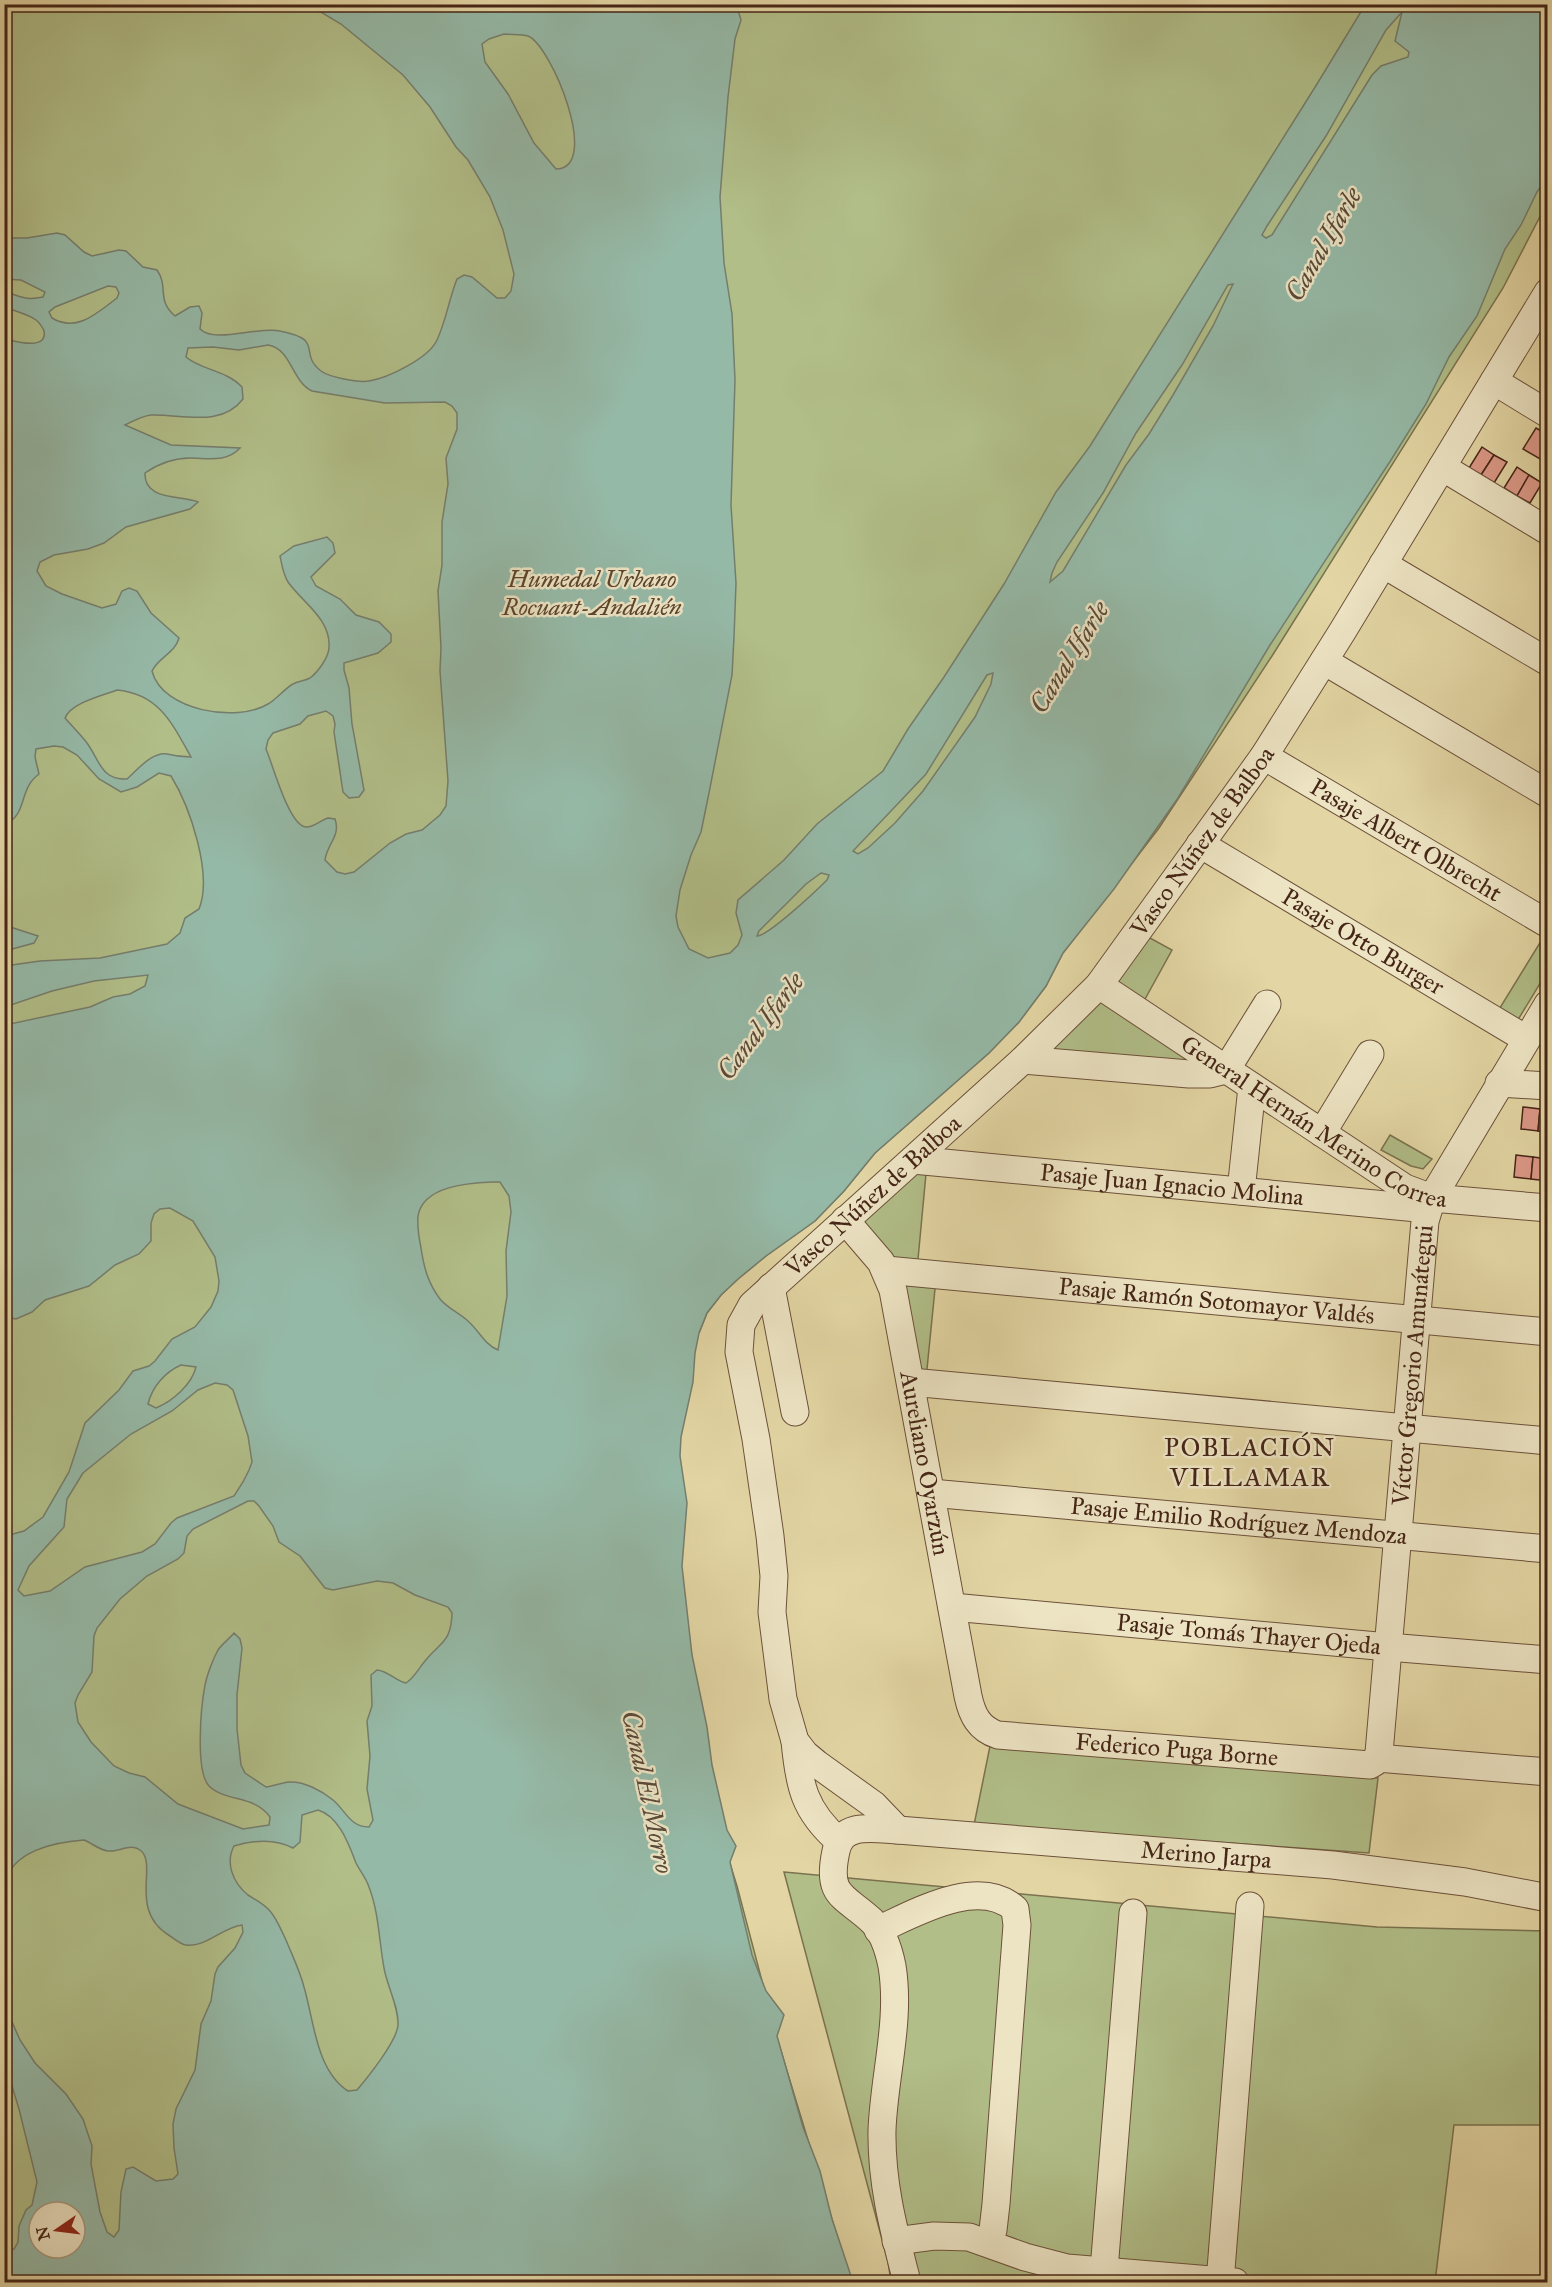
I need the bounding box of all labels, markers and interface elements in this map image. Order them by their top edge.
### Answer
water label: Canal Ifarle [1278,180,1369,306]
park label: Humedal Urbano Rocuant-Andalién [501,564,682,622]
water label: Canal Ifarle [1022,594,1117,719]
street label: Vasco Núñez de Balboa [1123,740,1281,943]
street label: Pasaje Albert Olbrecht [1305,772,1508,909]
street label: Pasaje Otto Burger [1276,881,1450,1002]
water label: Canal Ifarle [709,965,811,1086]
street label: General Hernán Merino Correa [1175,1029,1449,1214]
street label: Vasco Núñez de Balboa [778,1108,968,1284]
street label: Pasaje Juan Ignacio Molina [1039,1157,1306,1212]
street label: Víctor Gregorio Amunátegui [1385,1223,1440,1508]
street label: Pasaje Ramón Sotomayor Valdés [1057,1271,1376,1331]
street label: Aureliano Oyarzún [893,1368,957,1558]
district label: POBLACIÓN VILLAMAR [1164,1431,1336,1493]
street label: Pasaje Emilio Rodríguez Mendoza [1069,1491,1409,1551]
street label: Pasaje Tomás Thayer Ojeda [1115,1607,1383,1661]
water label: Canal El Morro [615,1708,681,1877]
street label: Federico Puga Borne [1074,1726,1279,1773]
street label: Merino Jarpa [1140,1835,1273,1875]
north arrow [27,2200,87,2260]
text: N [32,2224,54,2242]

